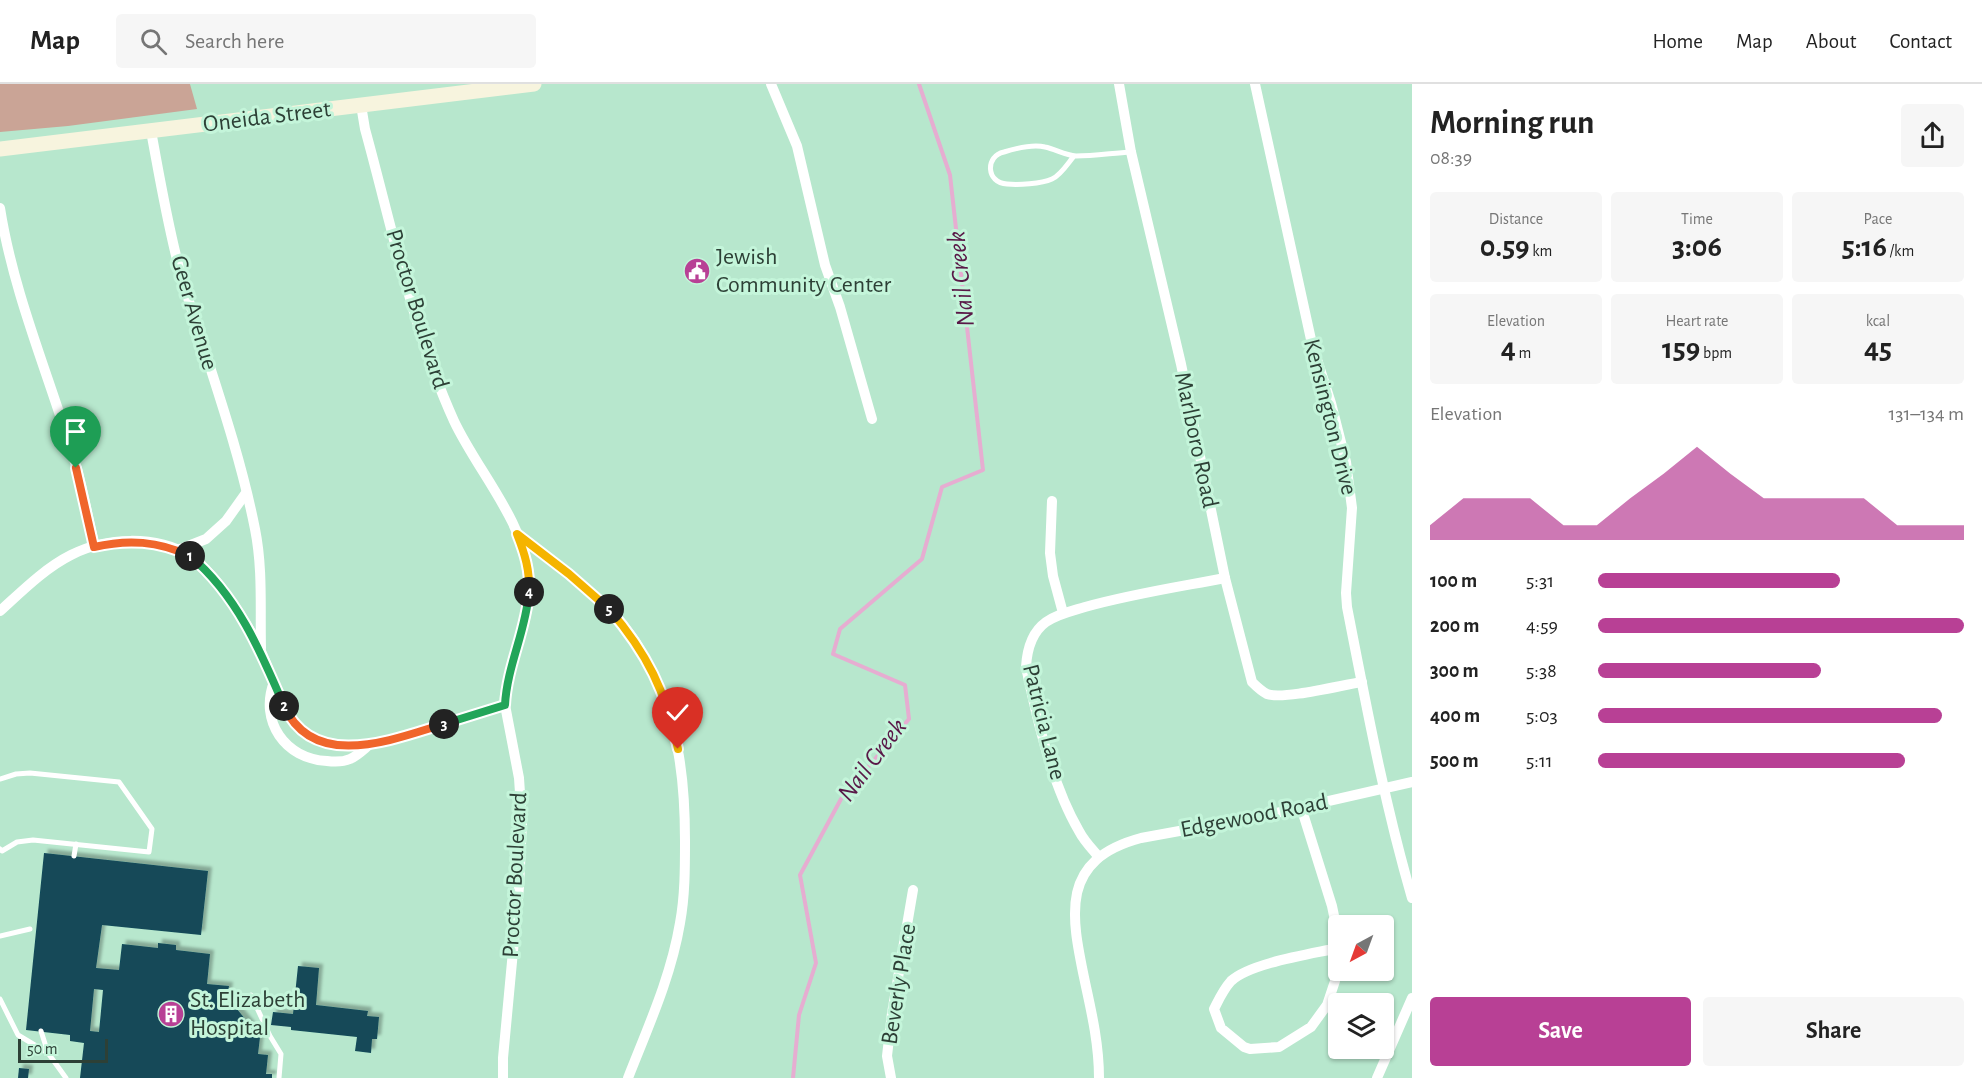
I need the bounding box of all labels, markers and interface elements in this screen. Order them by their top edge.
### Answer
search box [116,14,536,68]
icon: search [137,25,170,58]
text: Map [30,27,80,55]
text: Search here [185,30,284,52]
text: Home [1652,31,1703,52]
text: Map [1736,31,1773,52]
text: About [1806,31,1856,52]
text: Contact [1889,31,1952,52]
street label: Oneida Street [202,97,333,137]
button: share [1901,104,1964,167]
text: Morning run [1430,107,1594,140]
text: 08:39 [1430,148,1472,168]
text: Distance [1489,211,1543,227]
text: Time [1681,211,1713,227]
text: Pace [1864,211,1892,227]
street label: Proctor Boulevard [381,226,453,392]
water label: Nail Creek [943,230,979,328]
text: 0.59 [1480,232,1530,262]
text: 3:06 [1672,232,1722,262]
text: 5:16 [1842,232,1887,262]
text: km [1530,243,1552,259]
text: /km [1887,243,1914,259]
place label: Jewish Community Center [716,245,892,297]
street label: Geer Avenue [166,253,222,373]
public building icon: Jewish Community Center [682,256,712,286]
text: Elevation [1487,313,1545,329]
text: Heart rate [1666,313,1728,329]
text: kcal [1866,313,1890,329]
text: 4 [1501,334,1516,364]
text: 159 [1662,334,1700,364]
text: 45 [1864,334,1892,364]
street label: Kensington Drive [1299,337,1361,497]
text: m [1516,345,1531,361]
text: bpm [1700,345,1732,361]
street label: Marlboro Road [1170,370,1222,510]
text: Elevation [1430,404,1502,424]
text: 131–134 m [1888,404,1964,424]
pin [50,406,101,468]
icon: arrive [59,415,92,448]
pin: 1 [175,541,205,571]
text: 1 [187,548,193,564]
text: 100 m [1430,571,1477,591]
text: 5:31 [1526,571,1554,591]
pin: 4 [514,577,544,607]
text: 4 [525,584,533,600]
pin: 5 [594,594,624,624]
text: 5 [606,601,612,617]
text: 200 m [1430,616,1479,636]
text: 4:59 [1526,616,1558,636]
text: 300 m [1430,661,1479,681]
text: 5:38 [1526,661,1557,681]
street label: Patricia Lane [1018,662,1070,782]
pin [652,687,703,749]
pin: 2 [269,691,299,721]
icon: check [661,696,694,729]
text: 2 [280,698,288,714]
text: 400 m [1430,706,1480,726]
text: 5:03 [1526,706,1558,726]
pin: 3 [429,709,459,739]
water label: Nail Creek [833,714,911,806]
text: 3 [441,716,447,732]
text: 500 m [1430,751,1479,771]
text: 5:11 [1526,751,1553,771]
street label: Edgewood Road [1178,790,1330,842]
street label: Proctor Boulevard [499,792,531,958]
north arrow [1328,915,1394,981]
map controls [1328,915,1394,1059]
street label: Beverly Place [878,922,920,1046]
place label: St. Elizabeth Hospital [190,988,306,1040]
button: layers [1328,993,1394,1059]
button: Save [1430,997,1691,1066]
button: Share [1703,997,1964,1066]
building icon: St. Elizabeth Hospital [156,999,186,1029]
scale bar [18,1036,108,1064]
text: 50 m [27,1041,58,1057]

